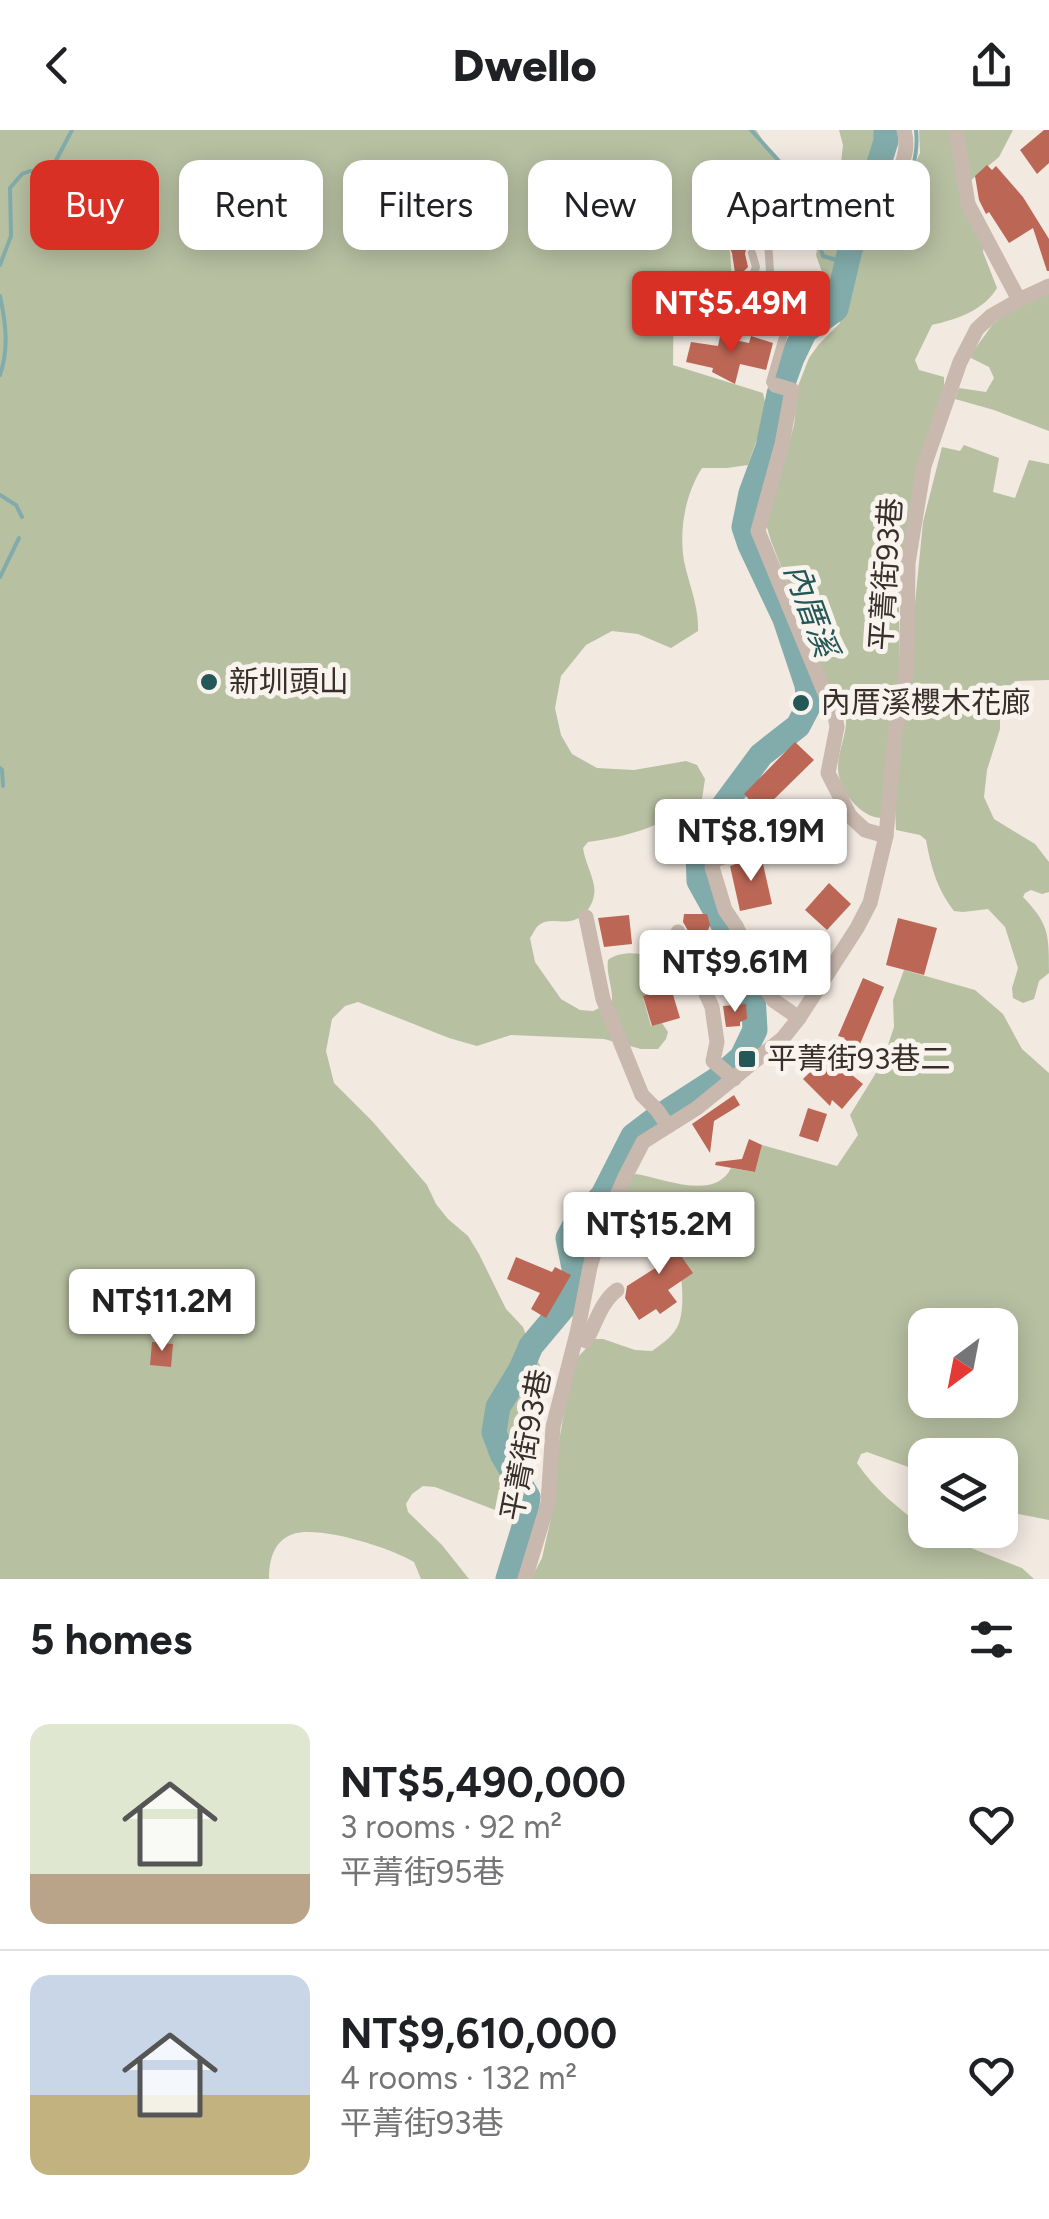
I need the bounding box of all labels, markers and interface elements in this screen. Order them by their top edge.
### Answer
icon: back [30,38,85,93]
text: Dwello [452,38,597,92]
icon: share [964,38,1019,93]
chip: Buy [30,160,159,250]
chip: Rent [179,160,323,250]
chip: Filters [343,160,508,250]
chip: New [528,160,672,250]
chip: Apartment [692,160,930,250]
pin: NT$5.49M [628,271,834,356]
text: NT$5.49M [654,284,808,322]
street label: 平菁街93巷 [862,496,909,652]
water label: 內厝溪 [777,558,847,665]
place label: 新圳頭山 [229,663,349,700]
marker: 新圳頭山 [198,671,220,693]
place label: 內厝溪櫻木花廊 [821,684,1031,721]
marker: 內厝溪櫻木花廊 [790,692,812,714]
pin: NT$8.19M [648,799,854,884]
text: NT$8.19M [677,812,825,850]
pin: NT$9.61M [632,930,838,1015]
text: NT$9.61M [661,943,809,981]
place label: 平菁街93巷二 [767,1040,950,1077]
marker: 平菁街93巷二 [736,1048,758,1070]
pin: NT$15.2M [556,1192,762,1277]
text: NT$15.2M [585,1205,733,1243]
pin: NT$11.2M [59,1269,265,1354]
text: NT$11.2M [91,1282,233,1320]
north arrow [908,1308,1018,1418]
map controls [908,1308,1018,1548]
street label: 平菁街93巷 [493,1366,558,1524]
button: layers [908,1438,1018,1548]
icon: filters [964,1612,1019,1667]
text: 5 homes [30,1614,192,1665]
text: NT$5,490,000 [340,1757,626,1808]
icon: home [110,1764,230,1884]
icon: heart [964,1797,1019,1852]
text: 3 rooms · 92 m² [340,1808,562,1846]
text: 平菁街95巷 [340,1853,505,1891]
text: NT$9,610,000 [340,2008,617,2059]
icon: home [110,2015,230,2135]
icon: heart [964,2048,1019,2103]
text: 4 rooms · 132 m² [340,2059,577,2097]
text: 平菁街93巷 [340,2104,504,2142]

